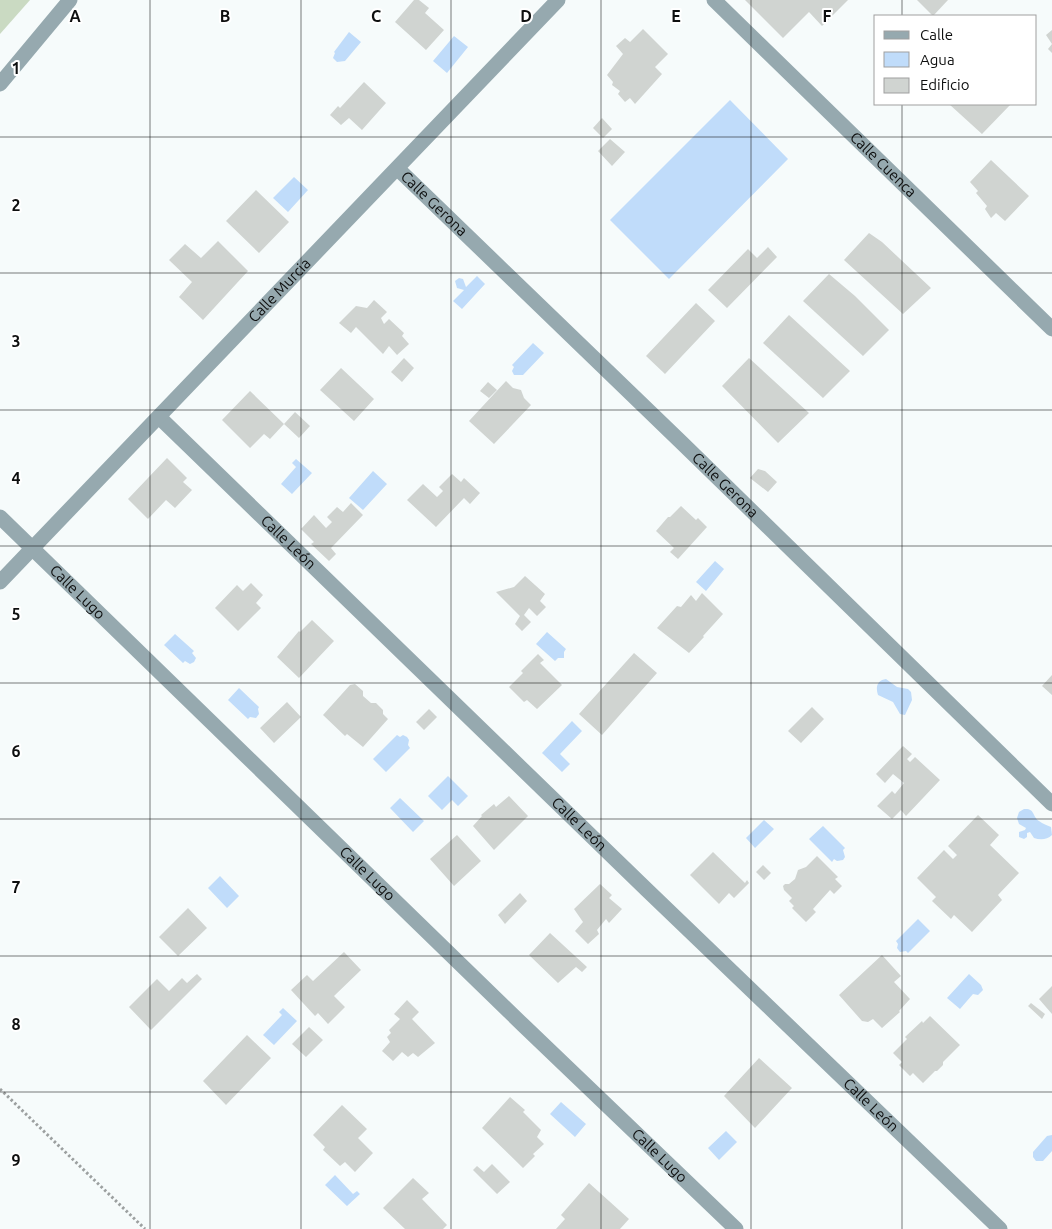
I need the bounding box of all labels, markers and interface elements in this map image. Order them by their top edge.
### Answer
text: A [69,7,81,25]
text: B [220,7,230,25]
text: C [371,7,381,25]
text: D [520,7,532,25]
text: E [671,7,681,25]
text: F [823,7,832,25]
legend [874,15,1037,105]
text: Calle [920,26,953,43]
text: Agua [920,51,955,68]
text: 1 [11,59,21,77]
text: Edificio [920,76,969,93]
street label: Calle Cuenca [847,128,920,200]
street label: Calle Gerona [398,168,471,239]
text: 2 [11,196,21,214]
street label: Calle Murcia [245,254,314,326]
text: 3 [11,332,21,350]
street label: Calle Gerona [689,449,762,521]
text: 4 [11,469,21,487]
street label: Calle León [258,512,320,572]
street label: Calle Lugo [47,561,109,622]
text: 5 [11,605,21,623]
text: 6 [11,742,21,760]
street label: Calle León [548,793,610,854]
street label: Calle Lugo [337,843,399,904]
text: 7 [11,878,21,896]
text: 8 [11,1015,21,1033]
street label: Calle León [840,1074,902,1135]
street label: Calle Lugo [629,1125,691,1186]
text: 9 [11,1151,21,1169]

